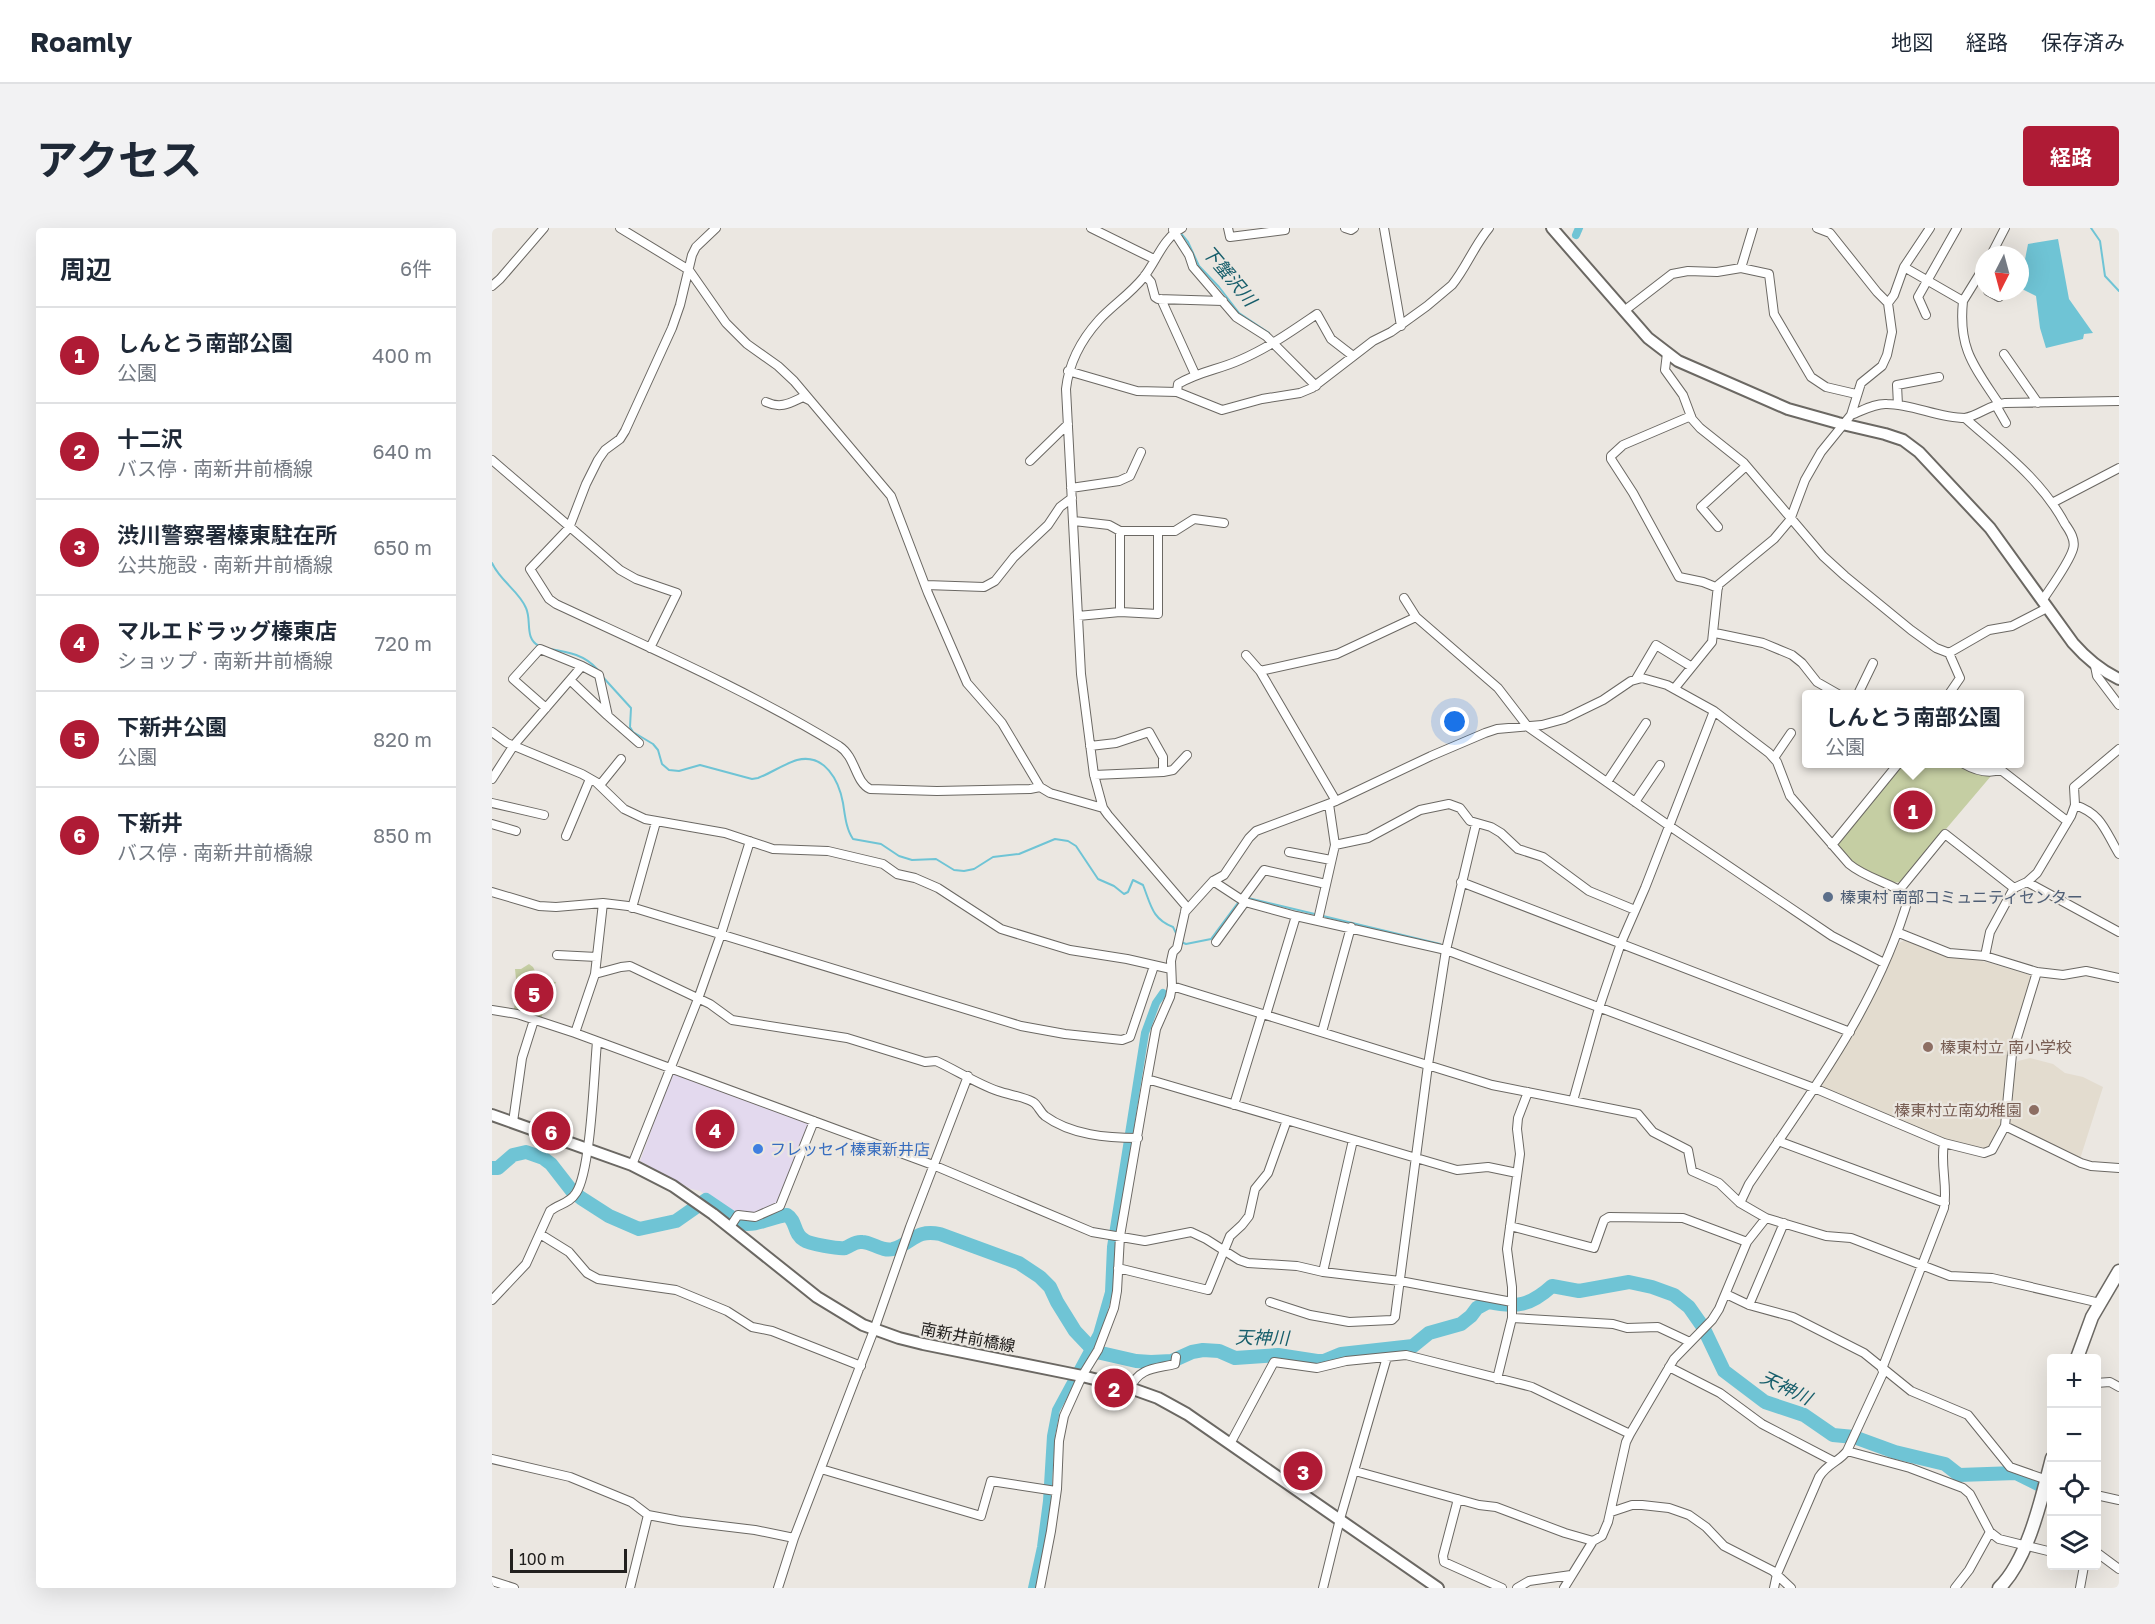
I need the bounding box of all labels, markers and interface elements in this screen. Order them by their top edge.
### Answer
text: Roamly [30,25,132,58]
text: 地図 [1891,29,1933,55]
text: 経路 [1966,29,2008,55]
text: 保存済み [2041,29,2125,55]
button: 経路 [2023,126,2119,186]
text: アクセス [36,134,202,184]
water label: 下蟹沢川 [1198,241,1263,312]
north arrow [1975,246,2029,300]
text: 周辺 [60,254,112,285]
text: 6件 [400,256,432,280]
text: しんとう南部公園 [117,329,293,356]
text: 1 [74,343,85,367]
text: 400 m [372,343,432,367]
text: 公園 [117,360,157,384]
text: 十二沢 [117,425,183,452]
text: 2 [73,439,86,463]
text: 640 m [373,439,432,463]
text: バス停 · 南新井前橋線 [117,456,313,480]
text: 渋川警察署榛東駐在所 [117,521,337,548]
text: 3 [73,535,86,559]
text: 650 m [373,535,432,559]
text: 公共施設 · 南新井前橋線 [117,552,333,576]
text: マルエドラッグ榛東店 [117,617,337,644]
text: 4 [73,631,86,655]
text: 720 m [375,631,432,655]
text: ショップ · 南新井前橋線 [117,648,333,672]
popup [1802,690,2024,768]
text: しんとう南部公園 [1825,703,2001,730]
your location [1440,707,1469,736]
text: 下新井公園 [117,713,227,740]
text: 5 [73,727,86,751]
text: 820 m [373,727,432,751]
text: 公園 [1825,734,1865,758]
text: 公園 [117,744,157,768]
pin: 1 [1894,788,1932,832]
text: 下新井 [117,809,183,836]
text: 6 [73,823,86,847]
text: 850 m [373,823,432,847]
text: バス停 · 南新井前橋線 [117,840,313,864]
place label: 榛東村 南部コミュニティセンター [1840,887,2083,907]
marker: 榛東村 南部コミュニティセンター [1821,890,1835,904]
pin: 5 [514,970,554,1016]
place label: 榛東村立 南小学校 [1940,1037,2072,1057]
marker: 榛東村立 南小学校 [1921,1040,1935,1054]
place label: 榛東村立南幼稚園 [1894,1100,2022,1120]
marker: 榛東村立南幼稚園 [2027,1103,2041,1117]
pin: 4 [696,1106,734,1152]
pin: 6 [532,1108,570,1154]
place label: フレッセイ榛東新井店 [770,1139,930,1159]
marker: フレッセイ榛東新井店 [751,1142,765,1156]
street label: 南新井前橋線 [919,1318,1017,1356]
water label: 天神川 [1235,1326,1291,1349]
map controls [2047,1354,2101,1570]
button: + [2047,1354,2101,1408]
water label: 天神川 [1757,1365,1817,1410]
pin: 2 [1094,1366,1134,1410]
button: − [2047,1408,2101,1462]
pin: 3 [1284,1448,1322,1494]
button: locate [2047,1462,2101,1516]
button: layers [2047,1516,2101,1570]
scale bar [510,1546,627,1574]
text: 100 m [519,1549,565,1569]

